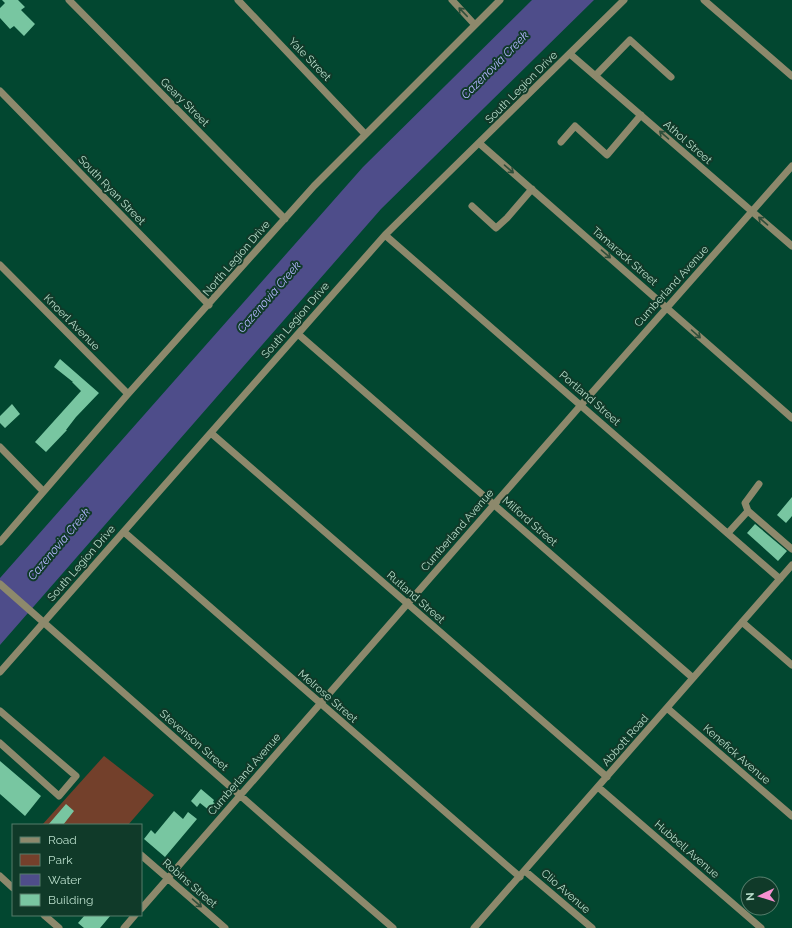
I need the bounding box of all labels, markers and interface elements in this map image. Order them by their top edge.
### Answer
one-way arrow [459,7,468,17]
water label: Cazenovia Creek [458,28,532,102]
street label: Yale Street [286,35,334,84]
street label: South Legion Drive [483,48,560,126]
street label: Geary Street [158,75,212,130]
street label: Athol Street [661,118,715,167]
one-way arrow [659,131,670,140]
street label: South Ryan Street [75,153,148,228]
one-way arrow [503,164,514,173]
one-way arrow [757,216,768,225]
street label: North Legion Drive [200,218,273,299]
street label: Tamarack Street [589,224,660,289]
street label: Cumberland Avenue [632,243,712,330]
one-way arrow [601,250,612,259]
water label: Cazenovia Creek [234,258,304,336]
street label: South Legion Drive [259,279,332,361]
street label: Knoerl Avenue [41,292,103,354]
one-way arrow [690,329,701,338]
street label: Portland Street [557,368,623,429]
street label: Cumberland Avenue [418,486,497,574]
street label: Milford Street [499,494,560,549]
water label: Cazenovia Creek [25,505,94,583]
street label: South Legion Drive [45,522,118,604]
street label: Rutland Street [384,569,448,626]
street label: Melrose Street [295,667,360,726]
street label: Stevenson Street [157,707,231,774]
street label: Abbott Road [599,712,651,769]
street label: Kenefick Avenue [701,722,773,787]
street label: Cumberland Avenue [205,730,284,818]
street label: Hubbell Avenue [652,818,722,881]
legend [12,824,142,916]
text: Road [48,833,77,847]
text: Park [48,853,73,867]
street label: Robins Street [160,856,220,911]
street label: Clio Avenue [539,867,593,916]
text: Water [48,873,82,887]
north arrow [740,876,780,916]
text: N [744,892,757,901]
text: Building [48,893,94,907]
one-way arrow [191,899,202,908]

